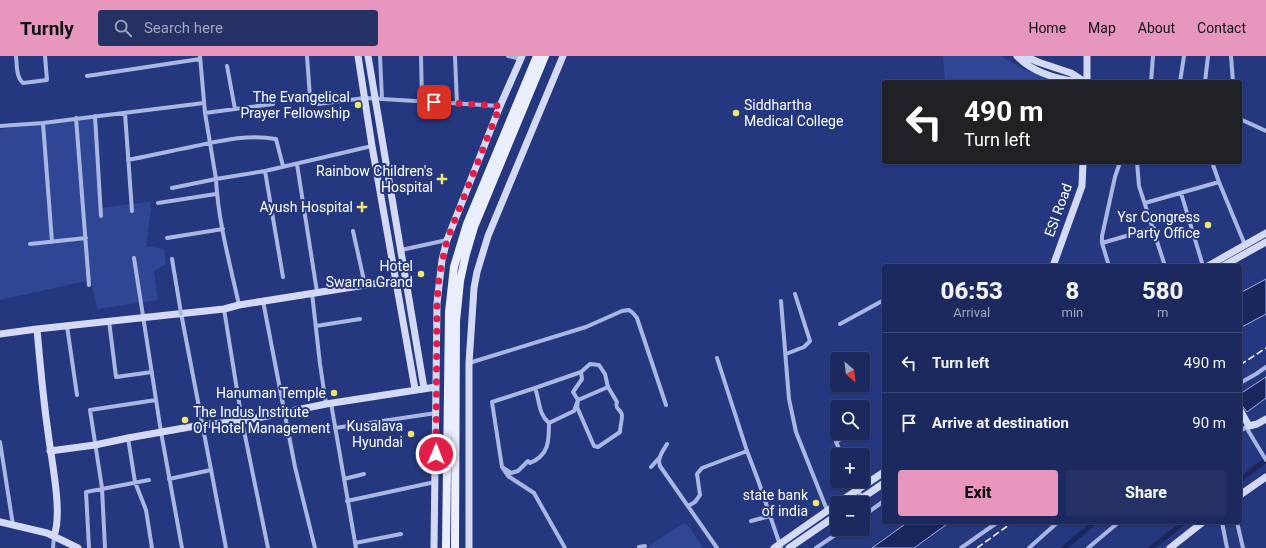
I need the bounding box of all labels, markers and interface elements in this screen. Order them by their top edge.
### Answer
search box [98,10,378,46]
text: Turnly [20,17,74,40]
icon: search [112,17,134,39]
text: Search here [144,19,223,37]
text: Home [1028,20,1066,36]
text: Map [1088,20,1116,36]
text: About [1138,20,1175,36]
text: Contact [1197,20,1246,36]
pin [417,85,451,119]
place label: The Evangelical Prayer Fellowship [240,89,350,121]
icon: arrive [423,91,445,113]
text: 490 m [964,95,1043,128]
icon: left [898,96,950,148]
place label: Siddhartha Medical College [744,97,843,129]
marker: The Evangelical Prayer Fellowship [353,100,363,110]
marker: Siddhartha Medical College [731,108,741,118]
text: Turn left [964,129,1030,150]
place label: Rainbow Children's Hospital [316,163,433,195]
marker: Rainbow Children's Hospital [436,173,448,185]
street label: ESI Road [1041,181,1075,239]
place label: Ayush Hospital [259,199,353,215]
marker: Ayush Hospital [356,201,368,213]
place label: Ysr Congress Party Office [1117,209,1200,241]
marker: Ysr Congress Party Office [1203,220,1213,230]
place label: Hotel Swarna Grand [326,258,413,290]
marker: Hotel Swarna Grand [416,269,426,279]
text: 06:53 [941,277,1003,305]
text: 8 [1065,277,1079,305]
text: 580 [1142,277,1183,305]
text: Arrival [953,305,990,320]
text: min [1062,305,1083,320]
text: m [1157,305,1168,320]
north arrow [830,352,870,392]
map controls [830,352,870,536]
icon: left [898,352,920,374]
text: Turn left [932,354,989,372]
text: 490 m [1184,354,1226,372]
place label: Hanuman Temple [216,385,326,401]
marker: Hanuman Temple [329,388,339,398]
button: search [830,400,870,440]
place label: The Indus Institute Of Hotel Management [193,404,331,436]
icon: arrive [898,412,920,434]
text: Arrive at destination [932,414,1069,432]
text: 90 m [1192,414,1226,432]
marker: The Indus Institute Of Hotel Management [180,415,190,425]
place label: Kusalava Hyundai [347,418,403,450]
marker: Kusalava Hyundai [406,429,416,439]
position arrow [415,433,457,475]
button: + [830,448,870,488]
button: Exit [898,470,1058,516]
button: Share [1066,470,1226,516]
place label: state bank of india [743,487,809,519]
button: − [830,496,870,536]
marker: state bank of india [811,498,821,508]

